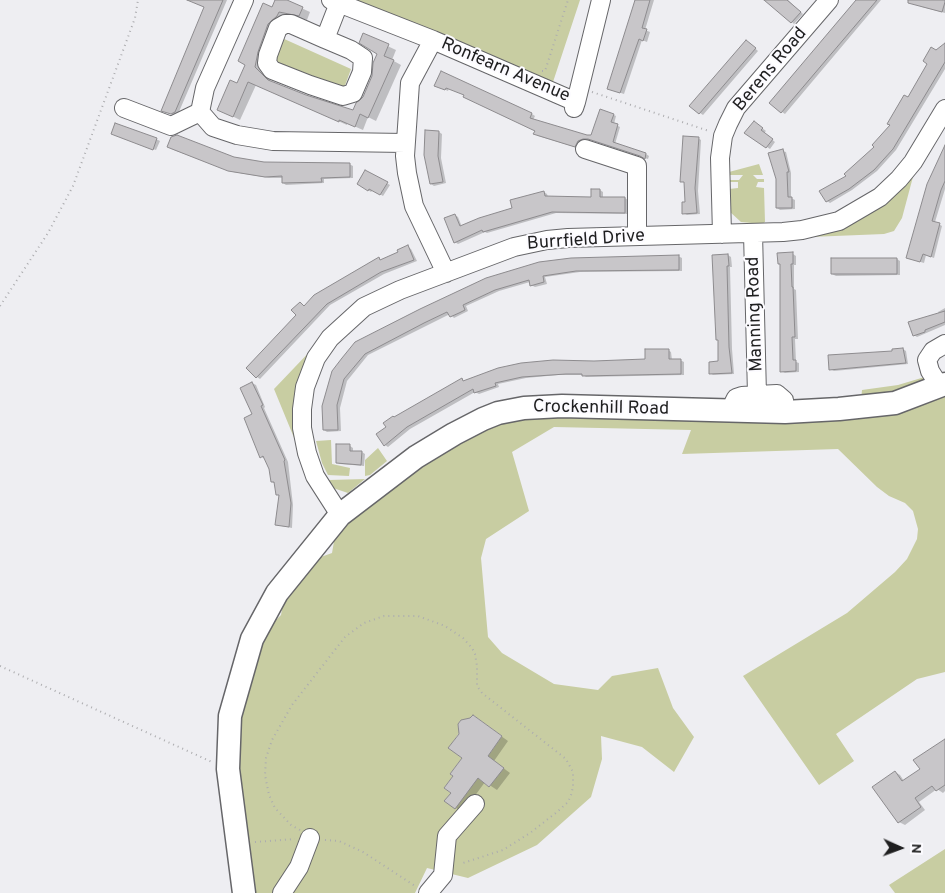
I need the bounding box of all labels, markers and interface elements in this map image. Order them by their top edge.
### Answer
street label: Berens Road [730,24,812,116]
street label: Ronfearn Avenue [437,34,573,108]
street label: Burrfield Drive [526,226,646,256]
street label: Manning Road [743,256,769,372]
street label: Crockenhill Road [533,397,669,421]
north arrow [875,823,925,873]
text: N [907,843,924,854]

